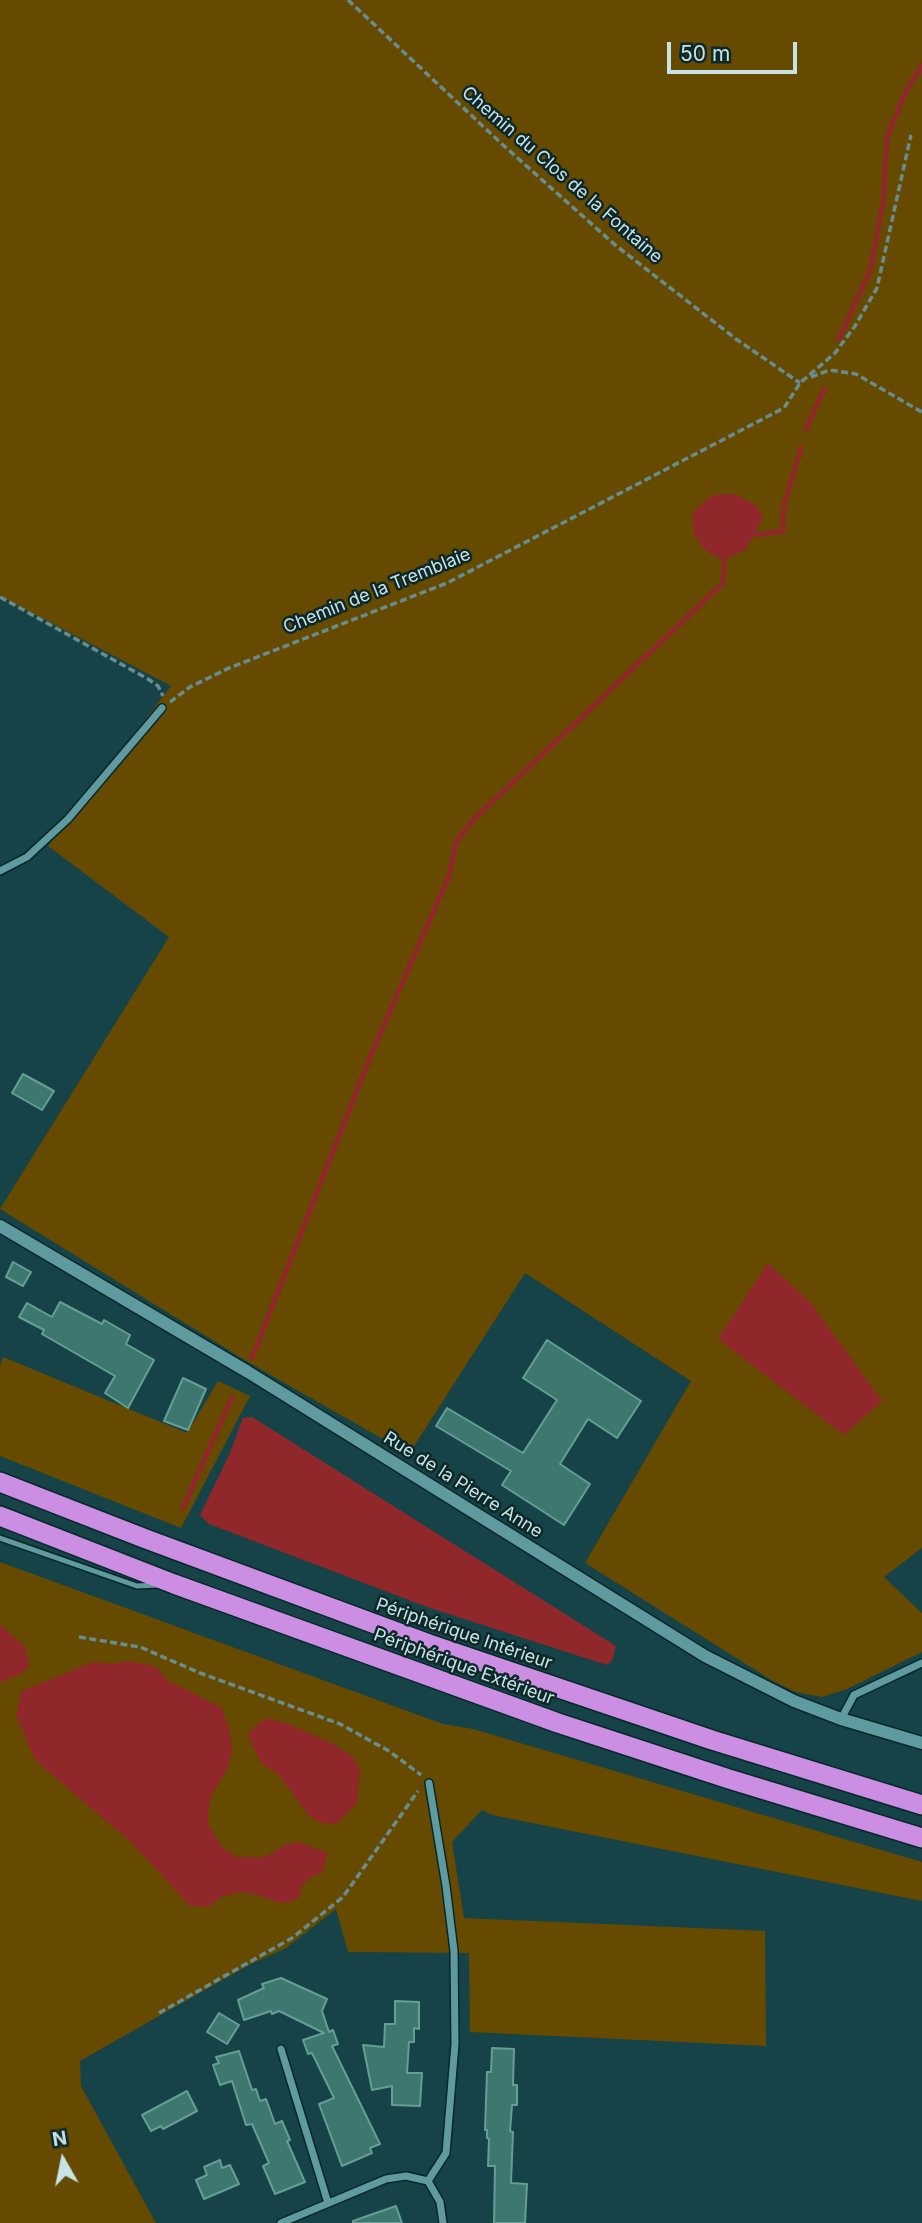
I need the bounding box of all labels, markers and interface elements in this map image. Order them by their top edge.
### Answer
scale bar [670,28,800,72]
text: 50 m [680,41,730,66]
street label: Chemin du Clos de la Fontaine [457,82,667,268]
street label: Chemin de la Tremblaie [280,544,474,638]
street label: Rue de la Pierre Anne [379,1427,547,1543]
street label: Périphérique Intérieur [373,1594,555,1674]
street label: Périphérique Extérieur [371,1624,557,1710]
north arrow [28,2125,98,2195]
text: N [51,2126,69,2151]

